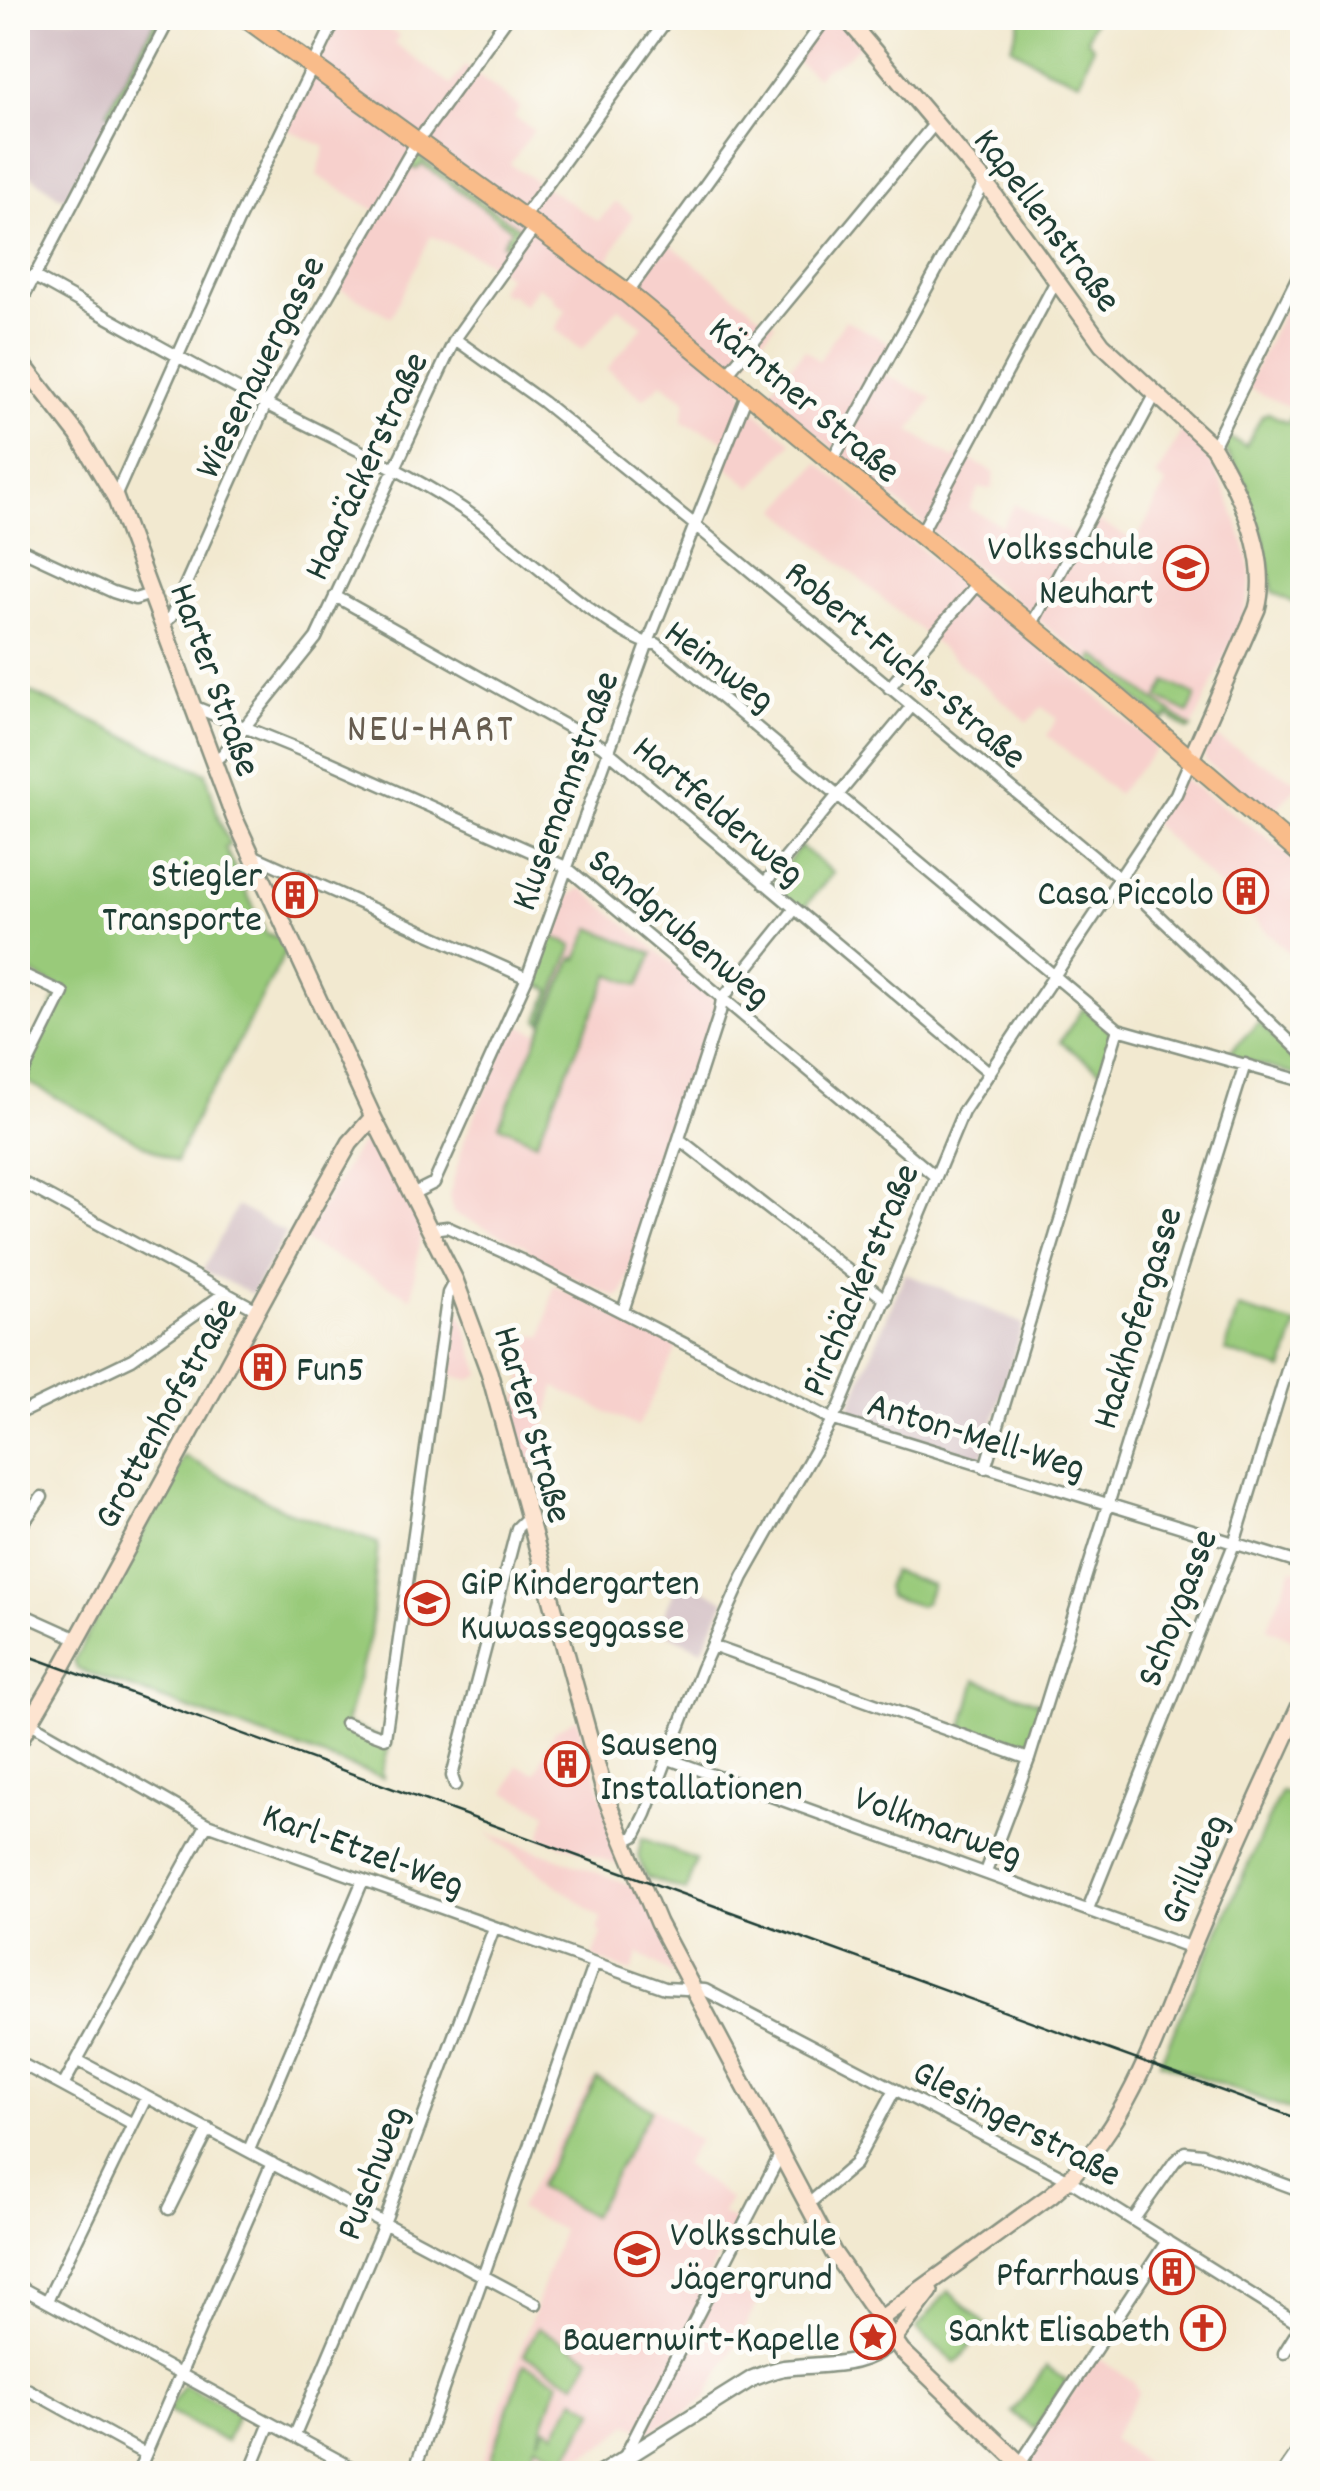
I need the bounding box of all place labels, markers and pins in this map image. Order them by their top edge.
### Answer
place label: Volksschule Neuhart [987,524,1154,623]
school or university icon: Volksschule Neuhart [1163,545,1209,591]
place label: Stiegler Transporte [102,851,262,950]
building icon: Casa Piccolo [1223,868,1269,914]
place label: Casa Piccolo [1037,869,1214,924]
building icon: Stiegler Transporte [272,872,318,918]
building icon: Fun5 [240,1344,286,1390]
place label: Fun5 [296,1345,364,1400]
place label: GiP Kindergarten Kuwasseggasse [460,1559,700,1658]
school or university icon: GiP Kindergarten Kuwasseggasse [404,1580,450,1626]
place label: Sauseng Installationen [600,1720,803,1819]
building icon: Sauseng Installationen [544,1741,590,1787]
place label: Volksschule Jägergrund [670,2210,837,2309]
school or university icon: Volksschule Jägergrund [614,2231,660,2277]
building icon: Pfarrhaus [1149,2249,1195,2295]
place label: Pfarrhaus [996,2250,1140,2305]
church icon: Sankt Elisabeth [1180,2305,1226,2351]
place label: Sankt Elisabeth [948,2306,1170,2361]
place icon: Bauernwirt-Kapelle [850,2314,896,2360]
place label: Bauernwirt-Kapelle [562,2315,840,2370]

